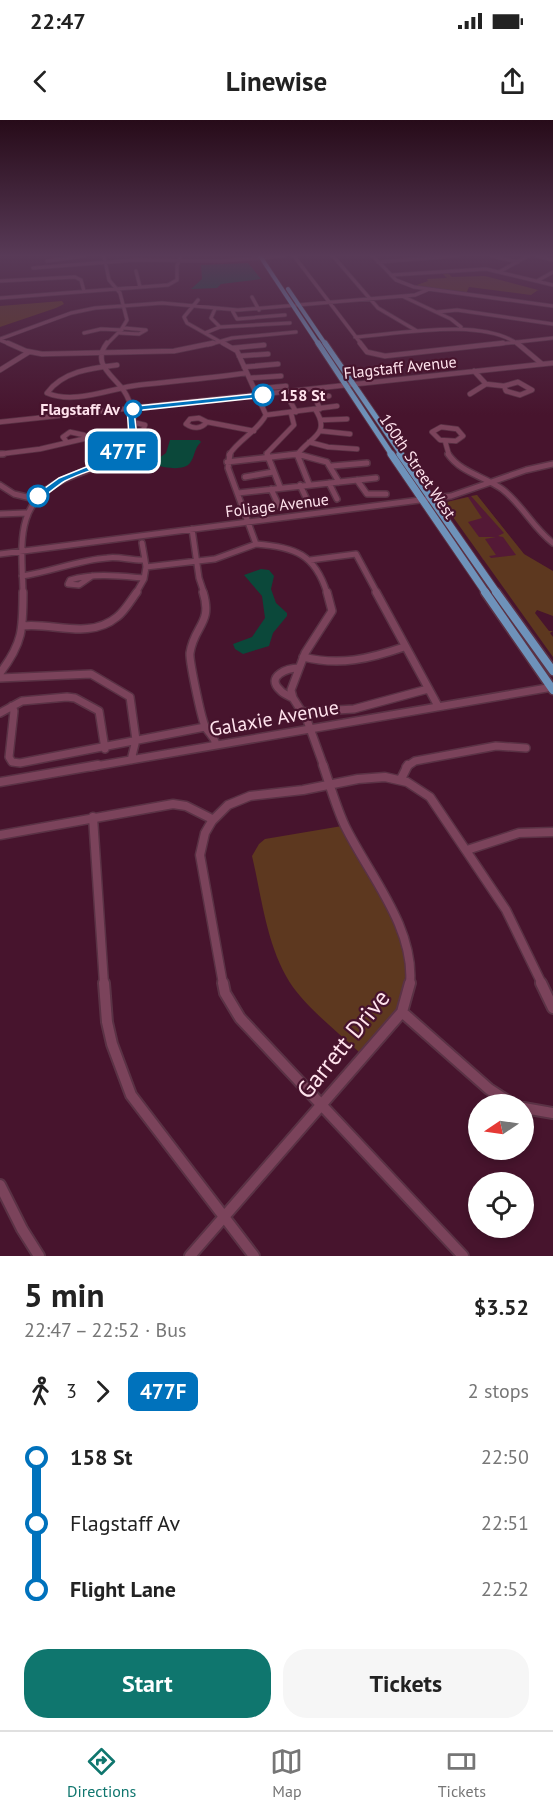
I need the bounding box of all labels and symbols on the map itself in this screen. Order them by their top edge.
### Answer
street label: Flagstaff Avenue [343,351,457,383]
marker: 158 St [252,384,274,406]
place label: 158 St [280,385,326,405]
place label: Flagstaff Av [40,399,120,419]
marker: Flagstaff Av [124,400,142,418]
street label: 160th Street West [376,410,461,523]
line badge: 477F [81,432,165,470]
unlabelled marker [27,485,49,507]
street label: Foliage Avenue [224,489,330,521]
street label: Galaxie Avenue [207,694,341,742]
street label: Garrett Drive [290,983,396,1105]
north arrow [468,1094,534,1160]

